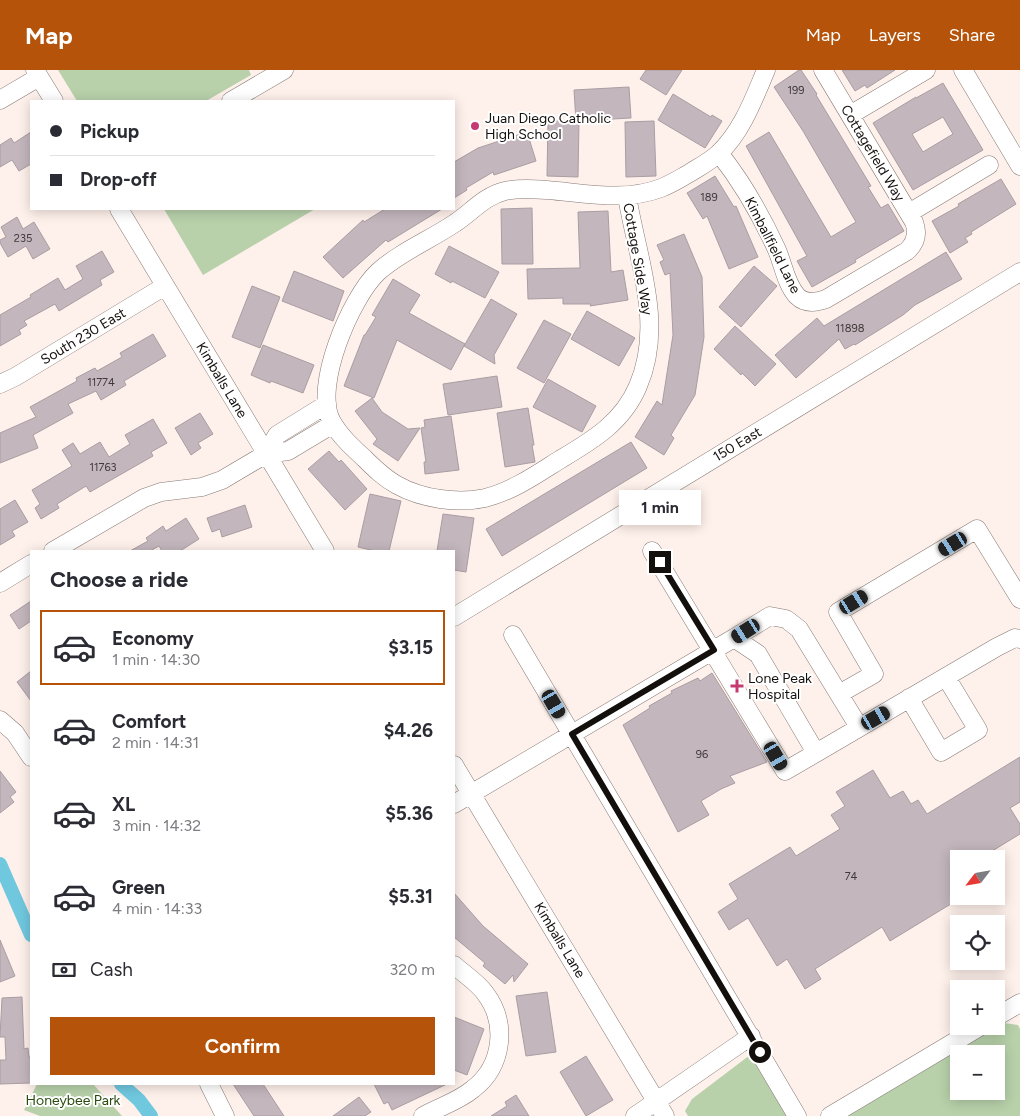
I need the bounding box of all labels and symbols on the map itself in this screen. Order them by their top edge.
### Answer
house number: 199 [788,84,805,97]
street label: Cottagefield Way [837,102,908,205]
place label: Juan Diego Catholic High School [485,110,612,143]
marker: Juan Diego Catholic High School [469,120,481,132]
house number: 189 [700,191,718,204]
street label: Kimballfield Lane [741,194,804,297]
street label: Cottage Side Way [619,202,656,317]
house number: 235 [14,232,32,245]
street label: South 230 East [38,304,129,368]
house number: 11898 [836,322,865,335]
street label: Kimballs Lane [192,339,251,421]
house number: 11774 [87,376,115,389]
street label: 150 East [710,423,765,465]
house number: 11763 [89,461,117,474]
callout: 1 min [619,490,701,524]
car [936,530,969,558]
route end [649,551,671,573]
car [837,588,870,616]
car [729,617,762,645]
place label: Lone Peak Hospital [748,670,812,703]
marker: Lone Peak Hospital [730,679,744,693]
car [540,687,567,721]
car [859,704,892,732]
car [762,739,789,773]
house number: 96 [696,748,708,761]
north arrow [950,850,1005,905]
house number: 74 [845,870,858,883]
street label: Kimballs Lane [530,899,589,981]
route start [749,1041,771,1063]
park label: Honeybee Park [26,1092,121,1109]

